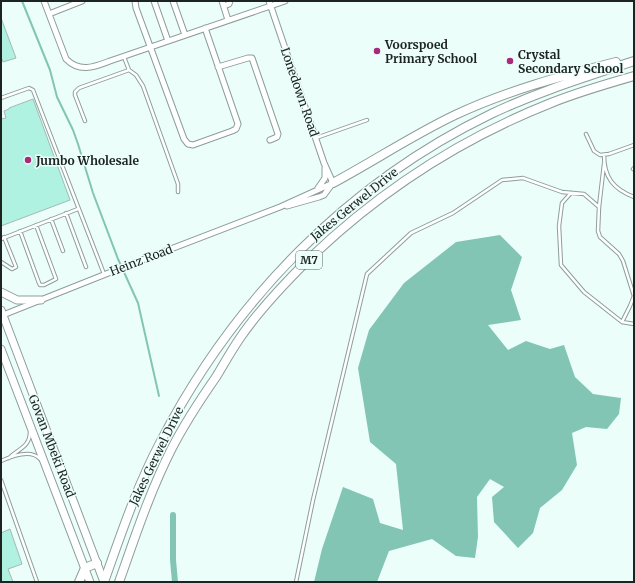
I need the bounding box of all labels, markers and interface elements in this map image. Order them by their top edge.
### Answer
place label: Voorspoed Primary School [384,37,477,66]
street label: Lonedown Road [278,45,322,139]
marker: Voorspoed Primary School [372,46,382,56]
place label: Crystal Secondary School [518,47,623,76]
marker: Crystal Secondary School [505,56,515,66]
place label: Jumbo Wholesale [35,153,139,168]
marker: Jumbo Wholesale [23,155,33,165]
street label: Jakes Gerwel Drive [307,164,401,244]
street label: Heinz Road [107,241,175,279]
road number: M7 [296,251,322,269]
street label: Govan Mbeki Road [25,392,79,500]
street label: Jakes Gerwel Drive [125,404,186,509]

